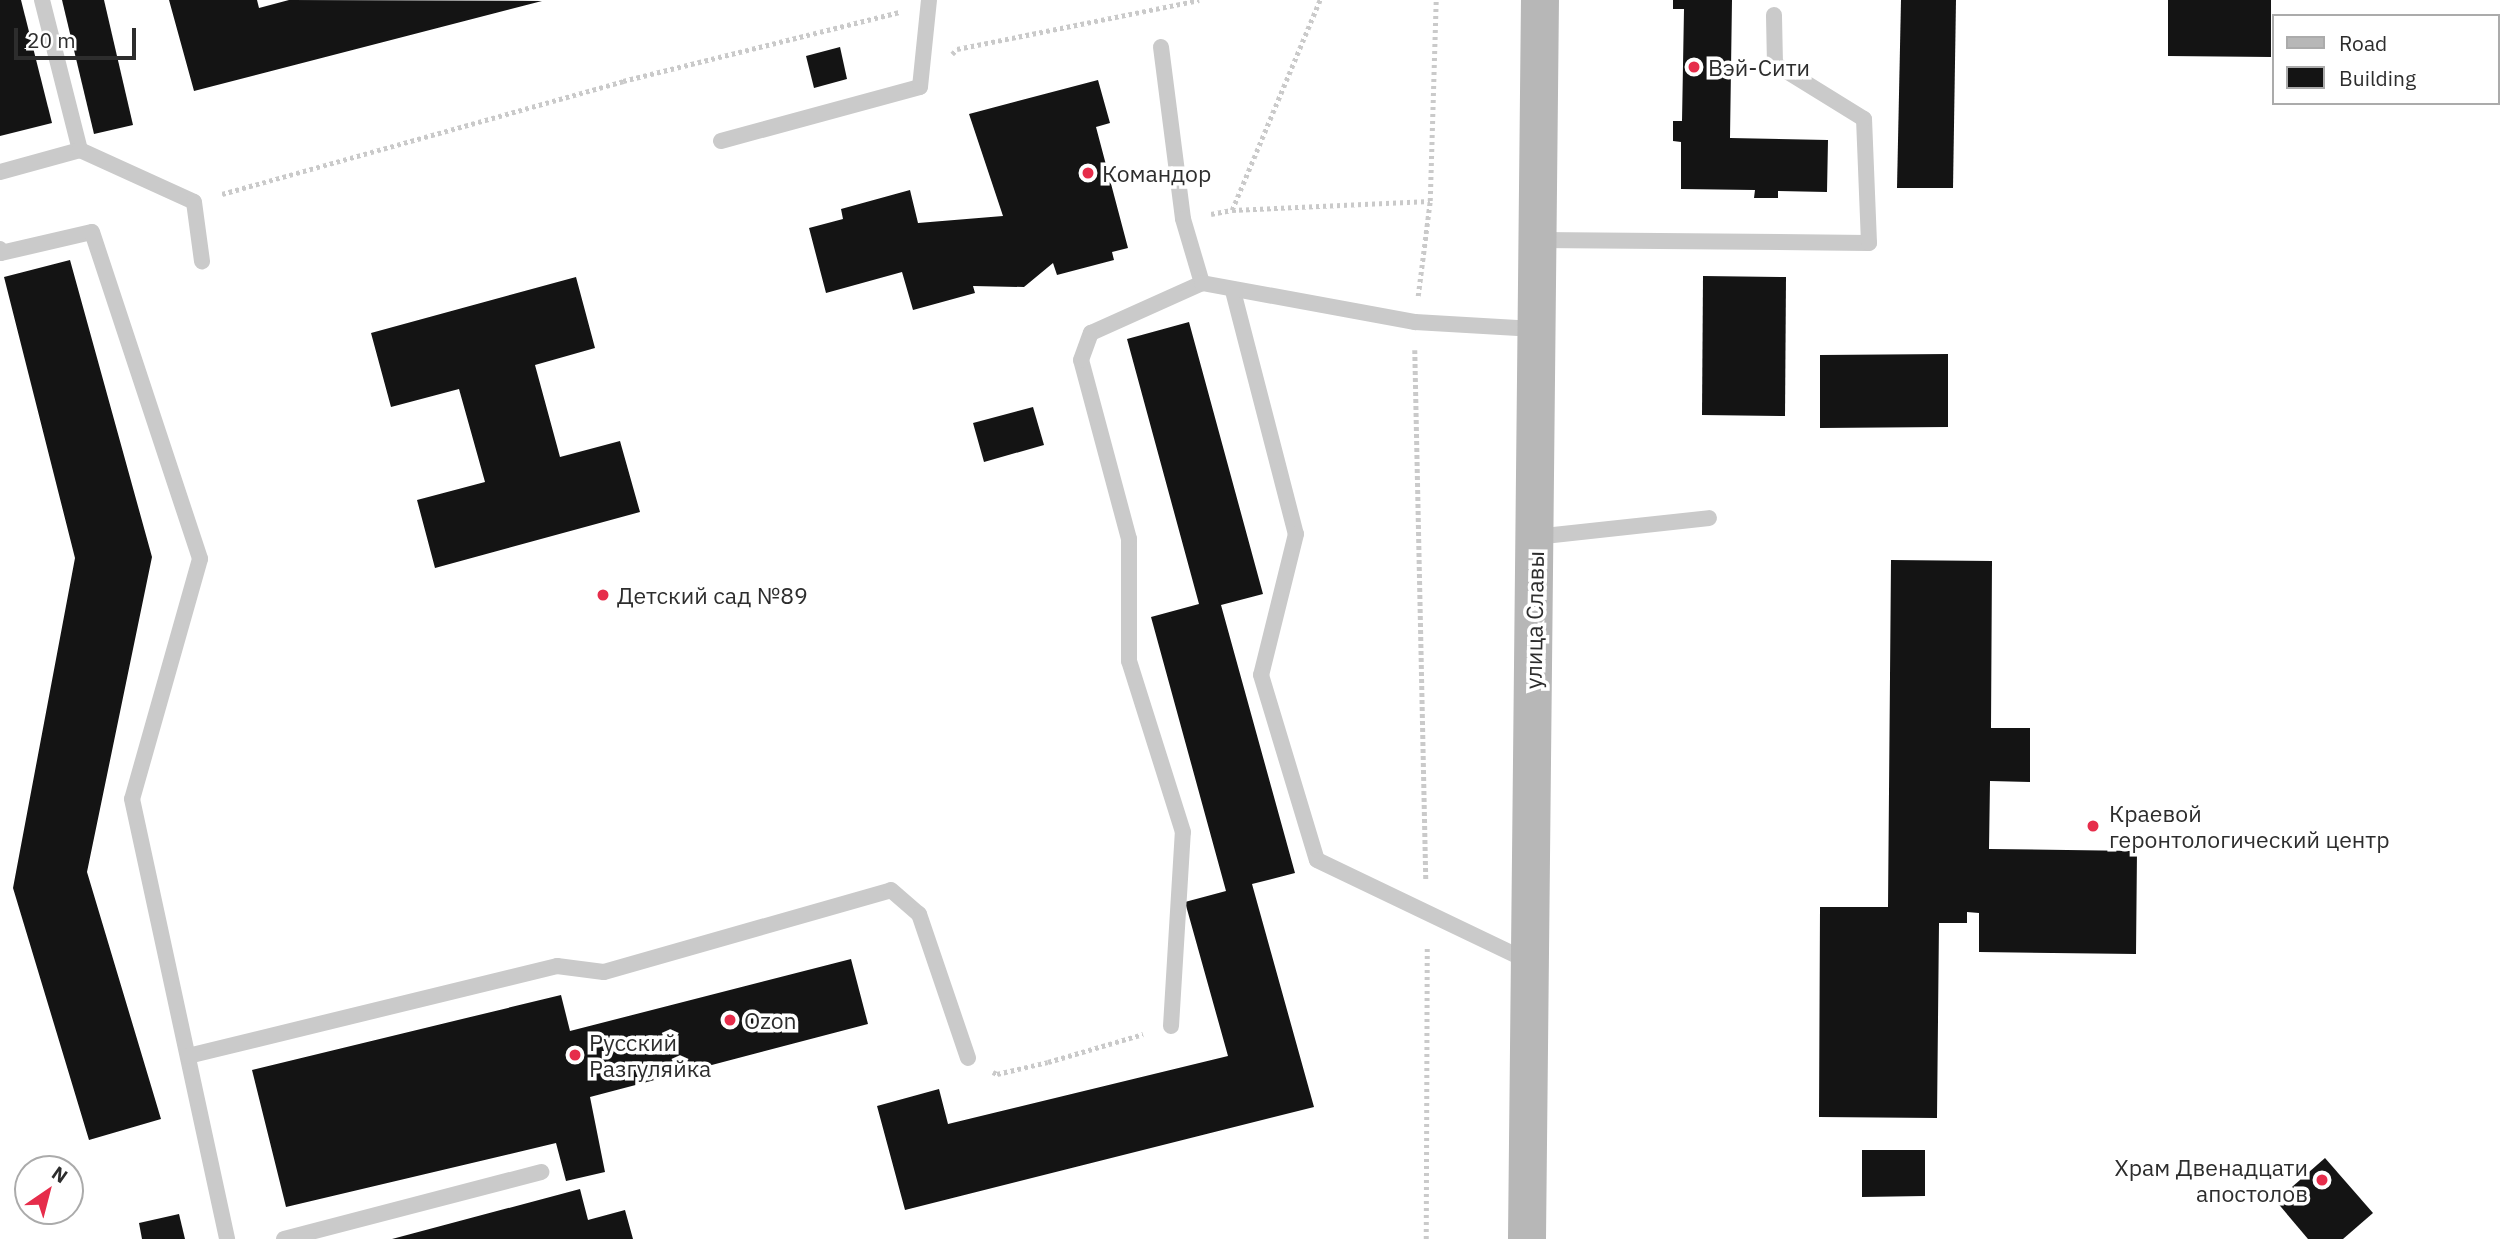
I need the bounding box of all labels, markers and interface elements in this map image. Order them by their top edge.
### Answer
scale bar [18,14,140,58]
legend [2272,14,2500,105]
text: 20 m [27,26,76,54]
text: Road [2339,29,2387,57]
place label: Вэй-Сити [1708,53,1810,81]
marker: Вэй-Сити [1686,59,1702,75]
text: Building [2339,64,2416,92]
place label: Командор [1102,159,1211,187]
marker: Командор [1080,165,1096,181]
street label: улица Славы [1519,551,1549,689]
place label: Детский сад №89 [617,581,808,609]
marker: Детский сад №89 [595,587,611,603]
place label: Краевой геронтологический центр [2109,799,2390,853]
marker: Краевой геронтологический центр [2083,816,2103,836]
place label: Ozon [744,1006,797,1034]
marker: Ozon [722,1012,738,1028]
place label: Русский Разгуляйка [589,1028,711,1082]
marker: Русский Разгуляйка [567,1047,583,1063]
place label: Храм Двенадцати апостолов [2115,1153,2308,1207]
north arrow [14,1155,84,1225]
text: N [47,1161,72,1188]
marker: Храм Двенадцати апостолов [2314,1172,2330,1188]

